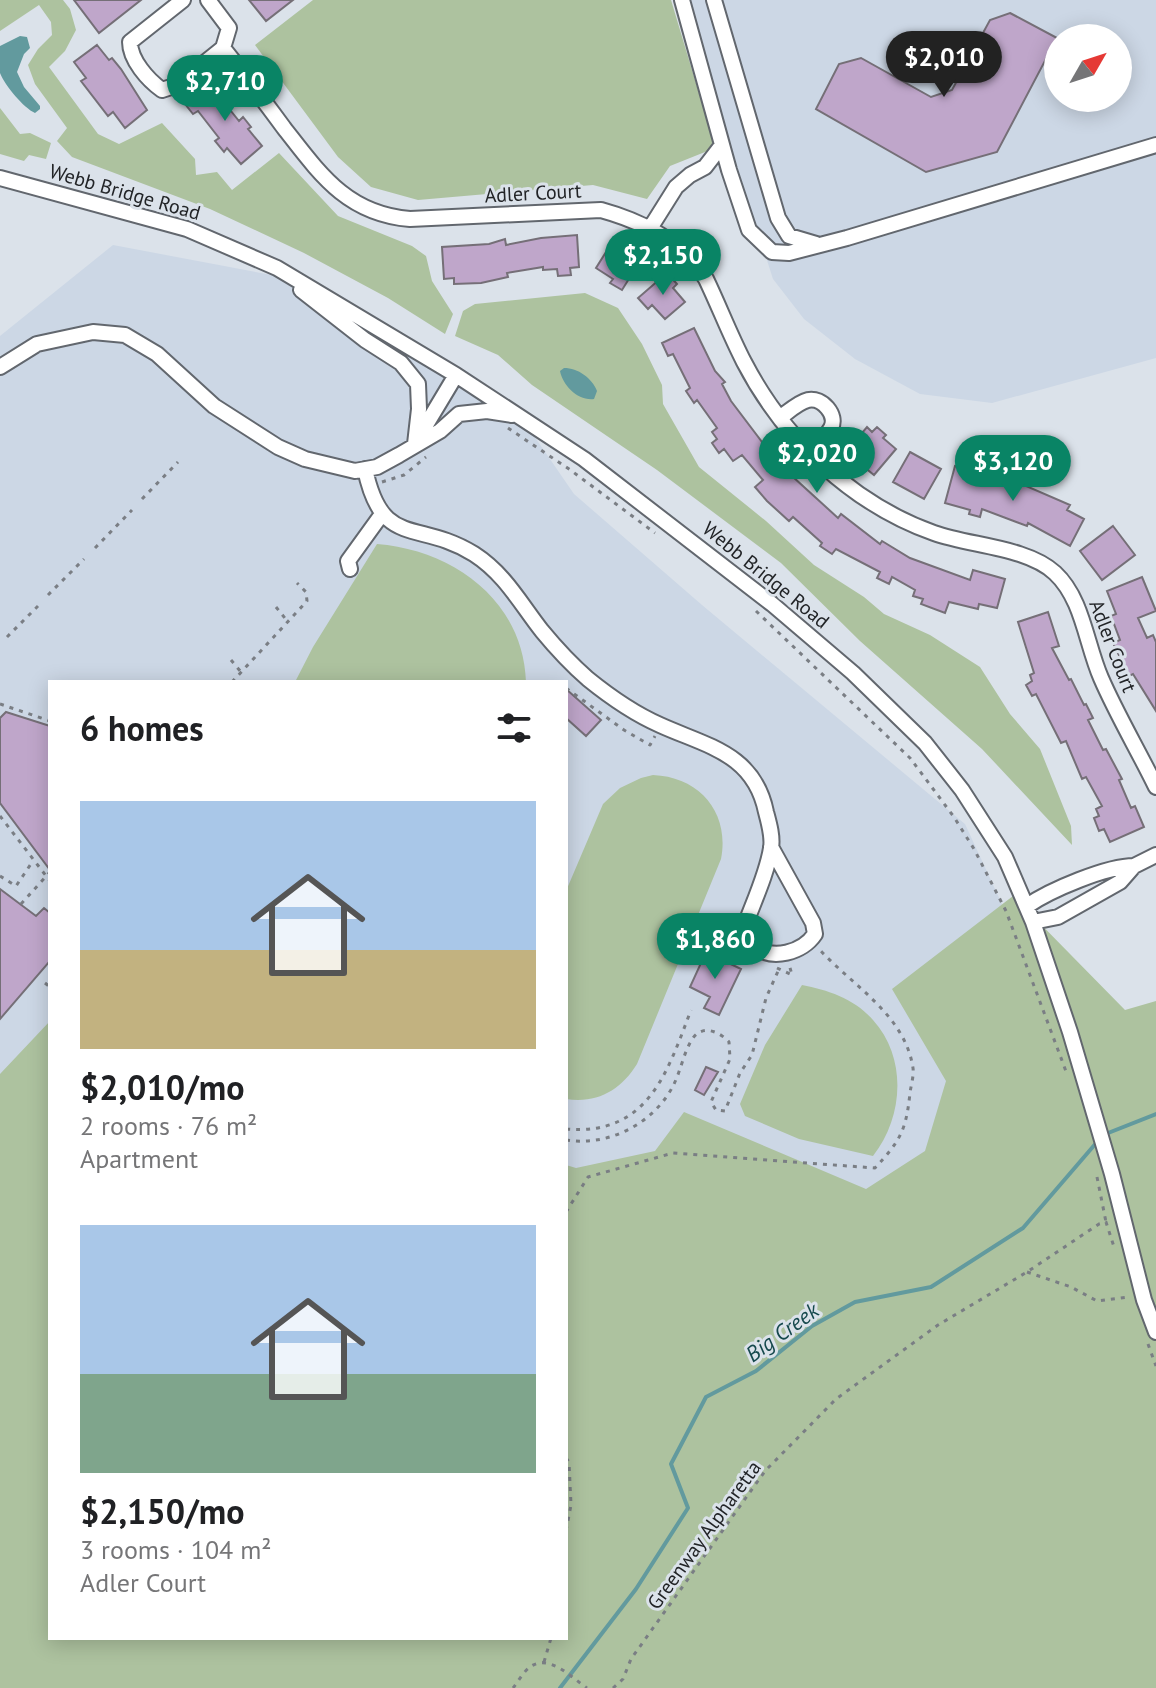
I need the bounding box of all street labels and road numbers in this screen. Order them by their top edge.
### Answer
street label: Webb Bridge Road [46,158,204,226]
street label: Adler Court [484,177,582,209]
street label: Webb Bridge Road [697,516,835,634]
street label: Adler Court [1083,596,1143,696]
street label: Greenway Alpharetta [641,1455,767,1615]

